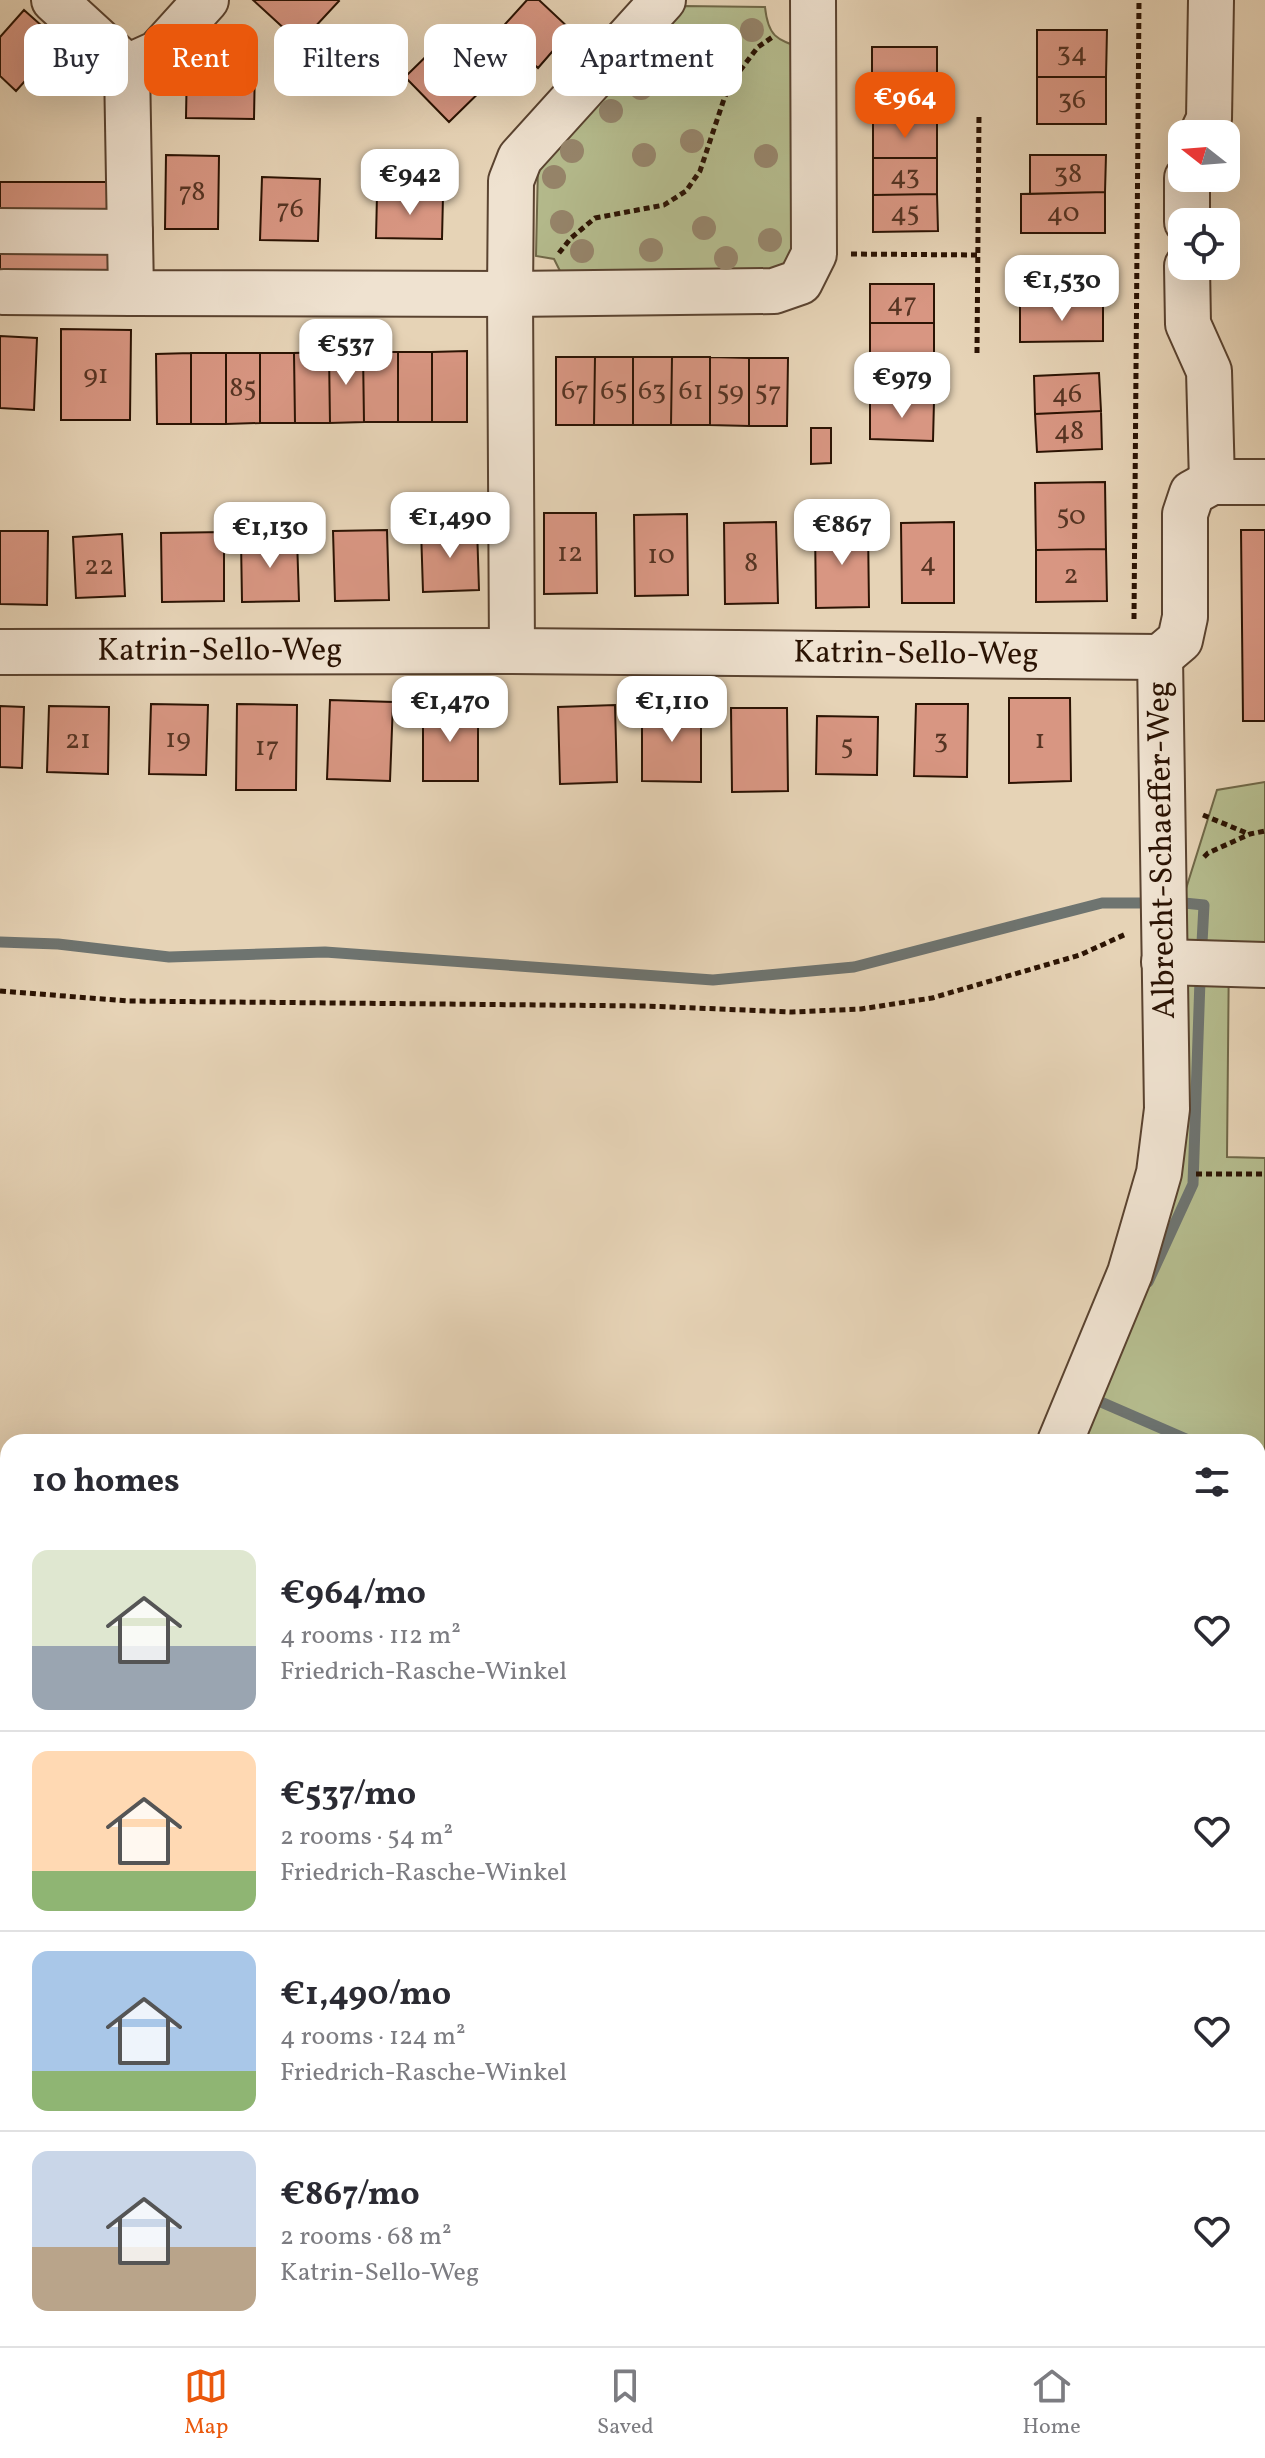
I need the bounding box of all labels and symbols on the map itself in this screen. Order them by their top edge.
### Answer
house number: 34 [1056,34,1088,73]
pin: €964 [858,72,952,140]
house number: 36 [1058,81,1086,120]
north arrow [1168,120,1240,192]
pin: €942 [363,149,457,217]
house number: 38 [1054,155,1082,194]
house number: 43 [890,157,920,196]
house number: 78 [179,173,205,212]
house number: 76 [276,190,304,229]
house number: 45 [890,194,920,233]
house number: 40 [1047,194,1079,233]
pin: €1,530 [997,255,1127,323]
house number: 47 [887,284,917,323]
pin: €537 [299,319,393,387]
pin: €979 [855,352,949,420]
house number: 91 [83,356,109,395]
house number: 85 [229,369,257,408]
house number: 67 [561,372,589,411]
house number: 65 [600,372,628,411]
house number: 63 [638,372,666,411]
house number: 61 [678,372,704,411]
house number: 59 [716,373,744,412]
house number: 57 [754,373,782,412]
house number: 46 [1052,375,1082,414]
house number: 48 [1054,412,1084,451]
pin: €1,490 [385,492,515,560]
house number: 50 [1056,497,1086,536]
pin: €867 [795,499,889,567]
pin: €1,130 [205,502,335,570]
house number: 12 [557,534,583,573]
house number: 10 [647,536,675,575]
house number: 8 [744,544,758,583]
house number: 4 [920,544,936,583]
house number: 22 [84,547,114,586]
house number: 2 [1063,556,1079,595]
street label: Katrin-Sello-Weg [97,629,343,674]
street label: Katrin-Sello-Weg [793,632,1039,678]
pin: €1,470 [385,676,515,744]
pin: €1,110 [607,676,737,744]
street label: Albrecht-Schaeffer-Weg [1138,681,1188,1019]
house number: 19 [165,720,191,759]
house number: 21 [65,721,91,760]
house number: 3 [934,721,948,760]
house number: 1 [1035,721,1045,760]
house number: 5 [840,727,854,766]
house number: 17 [255,728,279,767]

